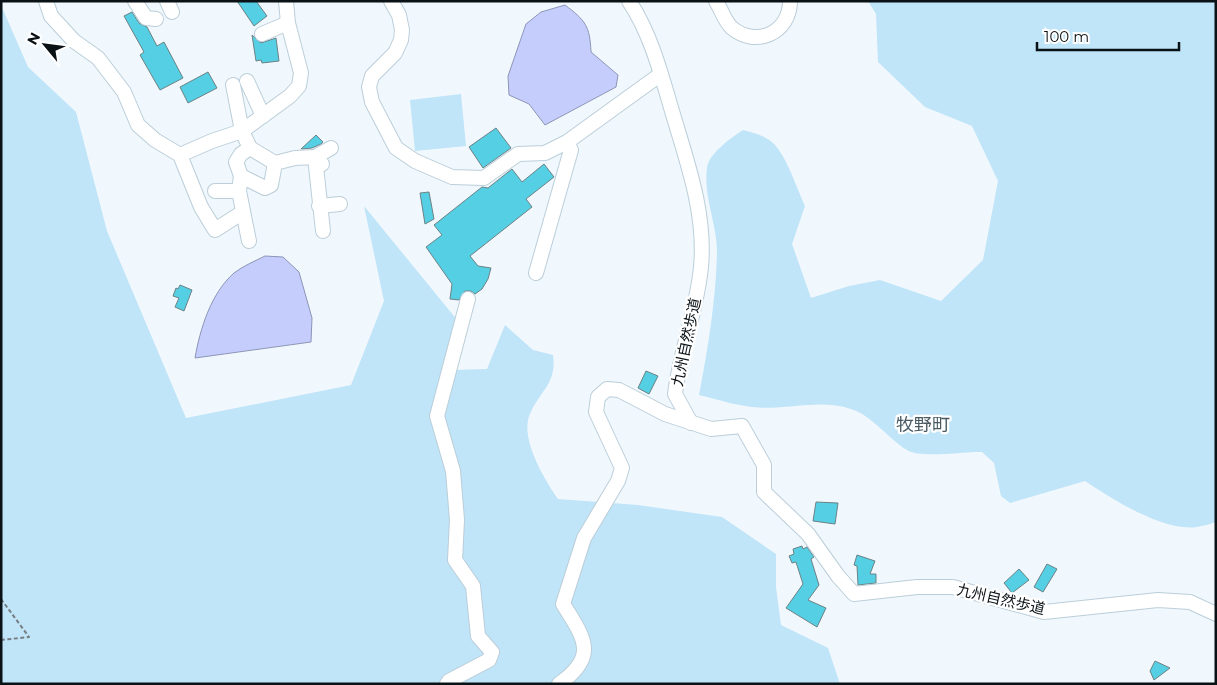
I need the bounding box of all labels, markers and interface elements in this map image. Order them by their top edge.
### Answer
north arrow [20,20,70,70]
scale bar [1037,20,1180,52]
text: 100 m [1044,27,1089,46]
text: N [23,29,44,48]
street label: 九州自然歩道 [667,296,705,388]
district label: 牧野町 [896,414,950,436]
street label: 九州自然歩道 [955,580,1047,618]

